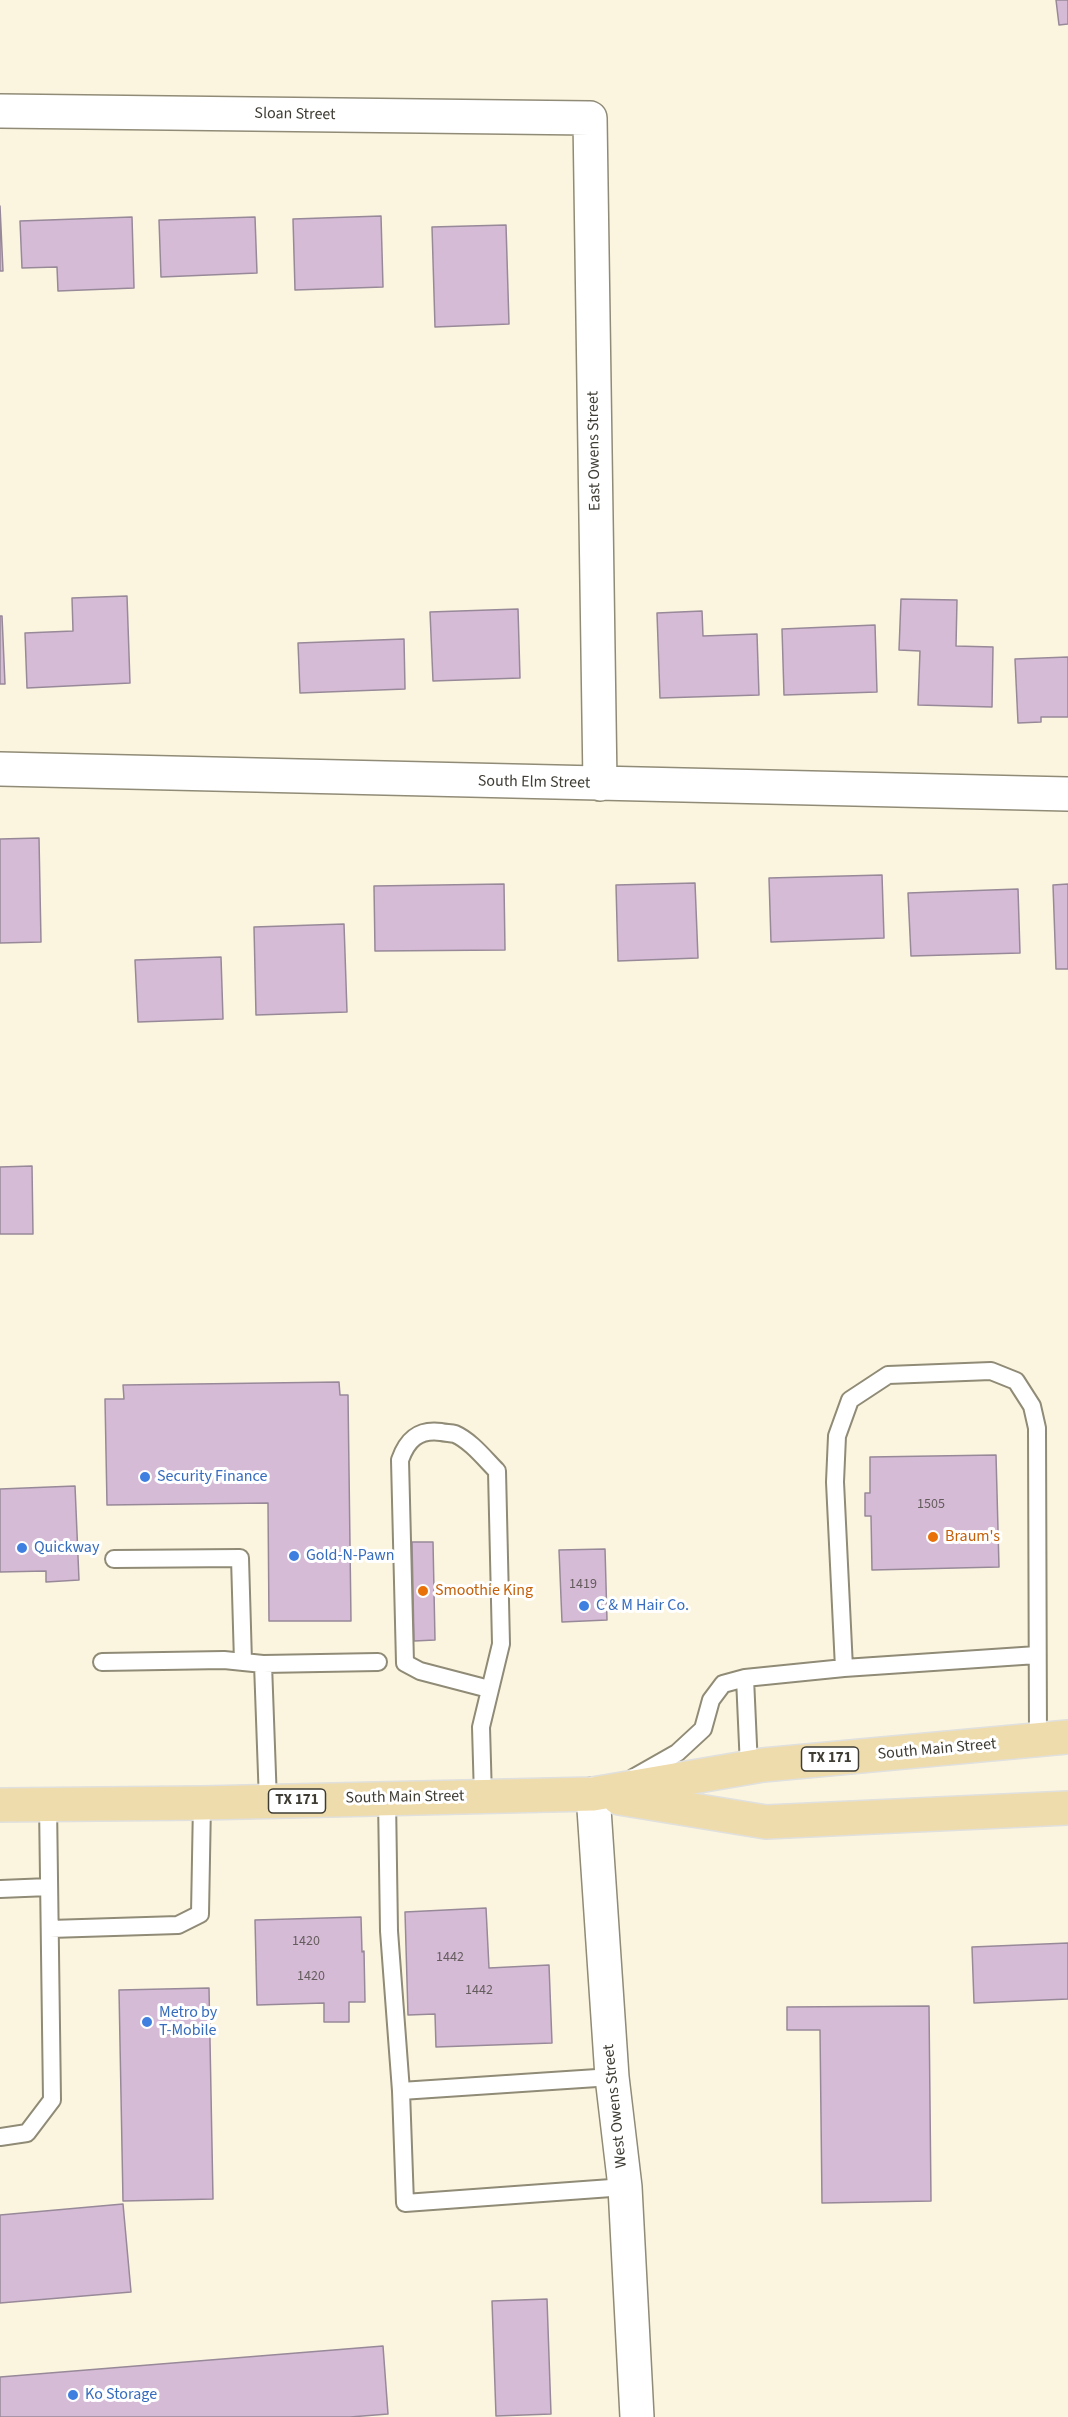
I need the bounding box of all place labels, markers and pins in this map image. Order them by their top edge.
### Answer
place label: Security Finance [157,1467,267,1487]
marker: Security Finance [138,1470,152,1484]
place label: Braum's [945,1527,1000,1547]
marker: Braum's [926,1530,940,1544]
place label: Quickway [34,1538,99,1558]
marker: Quickway [15,1541,29,1555]
place label: Gold-N-Pawn [306,1546,395,1566]
marker: Gold-N-Pawn [287,1549,301,1563]
place label: Smoothie King [435,1581,533,1601]
marker: Smoothie King [416,1584,430,1598]
place label: C & M Hair Co. [596,1596,689,1616]
marker: C & M Hair Co. [577,1599,591,1613]
place label: Metro by T-Mobile [159,2003,217,2041]
marker: Metro by T-Mobile [140,2015,154,2029]
place label: Ko Storage [85,2385,157,2405]
marker: Ko Storage [66,2388,80,2402]

